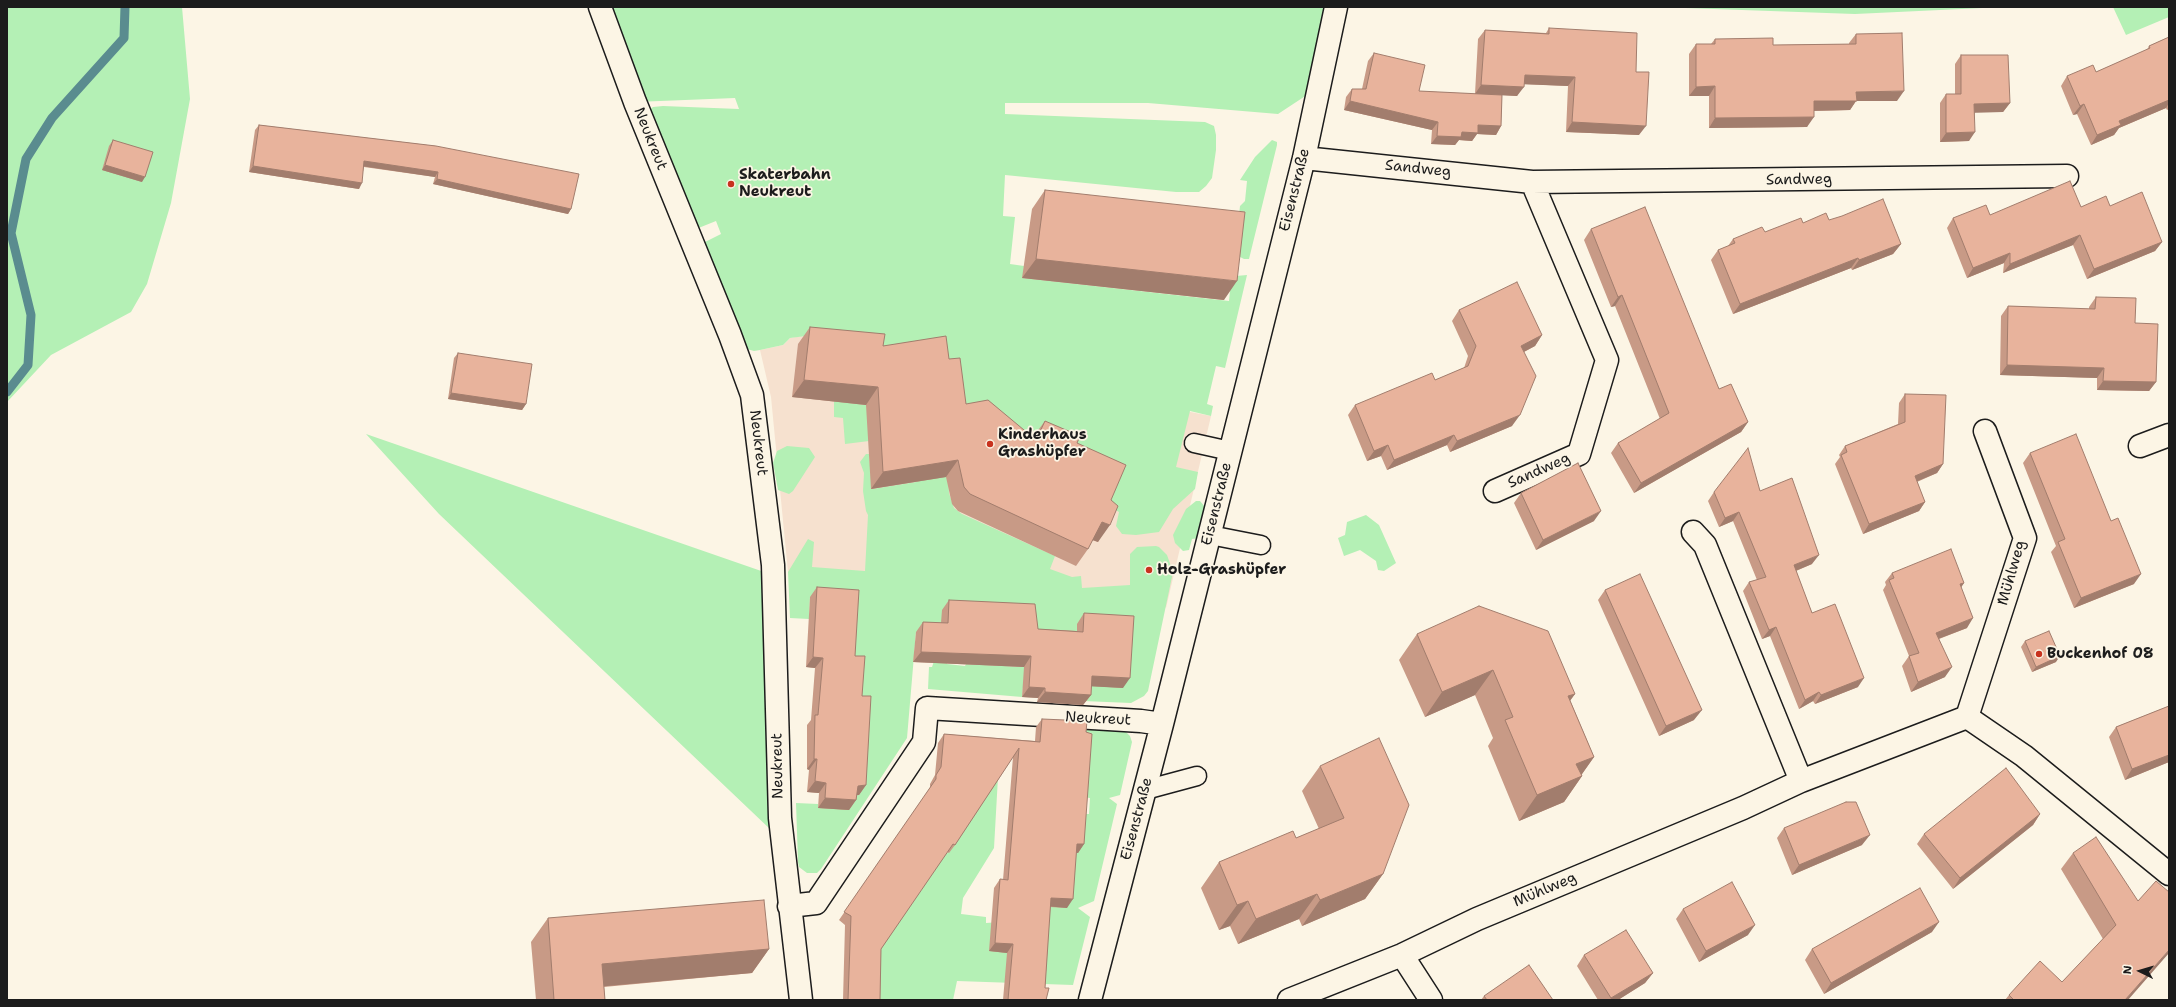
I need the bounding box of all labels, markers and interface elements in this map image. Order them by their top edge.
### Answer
street label: Neukreut [629,105,671,173]
street label: Eisenstraße [1276,147,1314,233]
street label: Sandweg [1384,157,1452,181]
place label: Skaterbahn Neukreut [739,166,831,201]
street label: Sandweg [1766,170,1832,190]
marker: Skaterbahn Neukreut [726,179,736,189]
street label: Neukreut [745,409,771,477]
place label: Kinderhaus Grashüpfer [998,426,1087,461]
marker: Kinderhaus Grashüpfer [985,439,995,449]
street label: Sandweg [1505,449,1573,493]
street label: Eisenstraße [1198,461,1236,547]
street label: Mühlweg [1994,538,2030,608]
place label: Holz-Grashüpfer [1157,561,1286,579]
marker: Holz-Grashüpfer [1144,565,1154,575]
place label: Buckenhof 08 [2047,645,2153,663]
marker: Buckenhof 08 [2034,649,2044,659]
street label: Neukreut [1064,708,1132,730]
street label: Neukreut [768,733,788,799]
street label: Eisenstraße [1117,776,1157,862]
street label: Mühlweg [1511,869,1579,911]
north arrow [2120,951,2160,991]
text: N [2120,965,2135,975]

